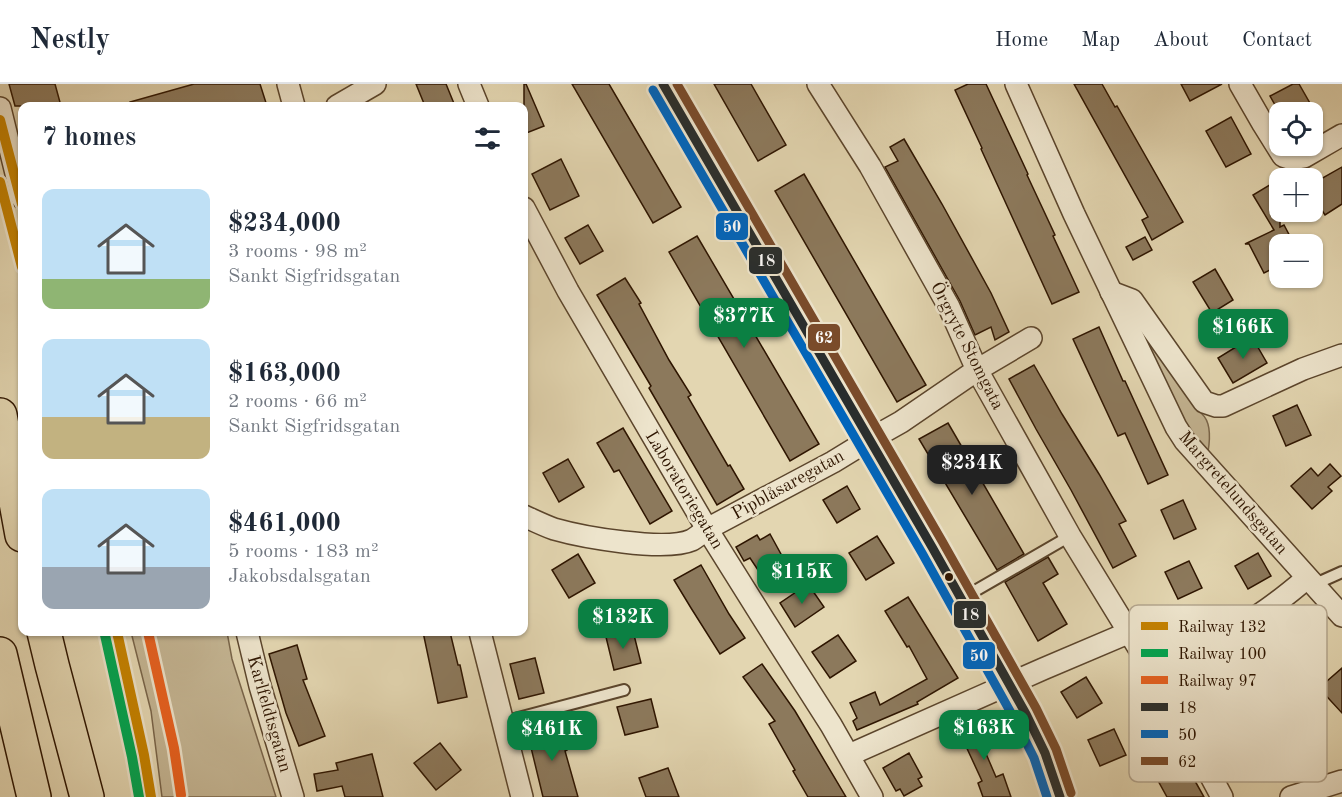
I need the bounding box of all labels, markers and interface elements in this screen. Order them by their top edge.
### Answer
text: Nestly [30,27,110,55]
text: Home [995,30,1048,51]
text: Map [1081,30,1120,51]
text: About [1153,30,1209,51]
text: Contact [1242,30,1312,51]
map controls [1269,102,1323,288]
button: locate [1269,102,1323,156]
icon: filters [471,122,504,155]
text: 7 homes [42,125,136,151]
button: + [1269,168,1323,222]
text: $234,000 [228,211,341,237]
line badge: 50 [715,212,749,241]
icon: home [90,213,162,285]
text: 50 [723,220,741,236]
button: − [1269,234,1323,288]
text: 3 rooms · 98 m² [228,242,367,262]
line badge: 18 [748,246,783,275]
text: 18 [757,254,775,270]
text: Sankt Sigfridsgatan [228,267,400,287]
street label: Örgryte Stomgata [927,277,1011,413]
pin: $377K [702,298,786,349]
text: $377K [713,307,775,327]
pin: $166K [1201,309,1285,360]
text: $166K [1212,318,1274,338]
line badge: 62 [807,323,841,352]
text: 62 [815,331,833,347]
text: $163,000 [228,361,341,387]
icon: home [90,363,162,435]
text: 2 rooms · 66 m² [228,392,367,412]
text: Sankt Sigfridsgatan [228,417,400,437]
street label: Laboratoriegatan [642,428,727,553]
street label: Margretelundsgatan [1175,428,1291,558]
pin: $234K [930,445,1014,496]
street label: Pipblåsaregatan [729,447,847,523]
text: $234K [941,454,1003,474]
text: $461,000 [228,511,341,537]
icon: home [90,513,162,585]
text: 5 rooms · 183 m² [228,542,378,562]
pin: $115K [760,554,844,605]
text: $115K [771,563,833,583]
text: Jakobsdalsgatan [228,567,371,587]
unlabelled marker [943,571,955,583]
pin: $132K [581,599,665,650]
line badge: 18 [953,600,987,629]
legend [1129,605,1327,782]
text: $132K [592,608,654,628]
text: 18 [961,608,979,624]
text: Railway 132 [1178,620,1266,636]
line badge: 50 [962,641,996,670]
text: Railway 100 [1178,647,1266,663]
text: 50 [970,649,988,665]
street label: Karlfeldtsgatan [244,653,294,775]
text: Railway 97 [1178,674,1257,690]
text: 18 [1178,701,1197,717]
pin: $163K [942,710,1026,761]
pin: $461K [510,711,594,762]
text: $163K [953,719,1015,739]
text: $461K [521,720,583,740]
text: 50 [1178,728,1197,744]
text: 62 [1178,755,1197,771]

